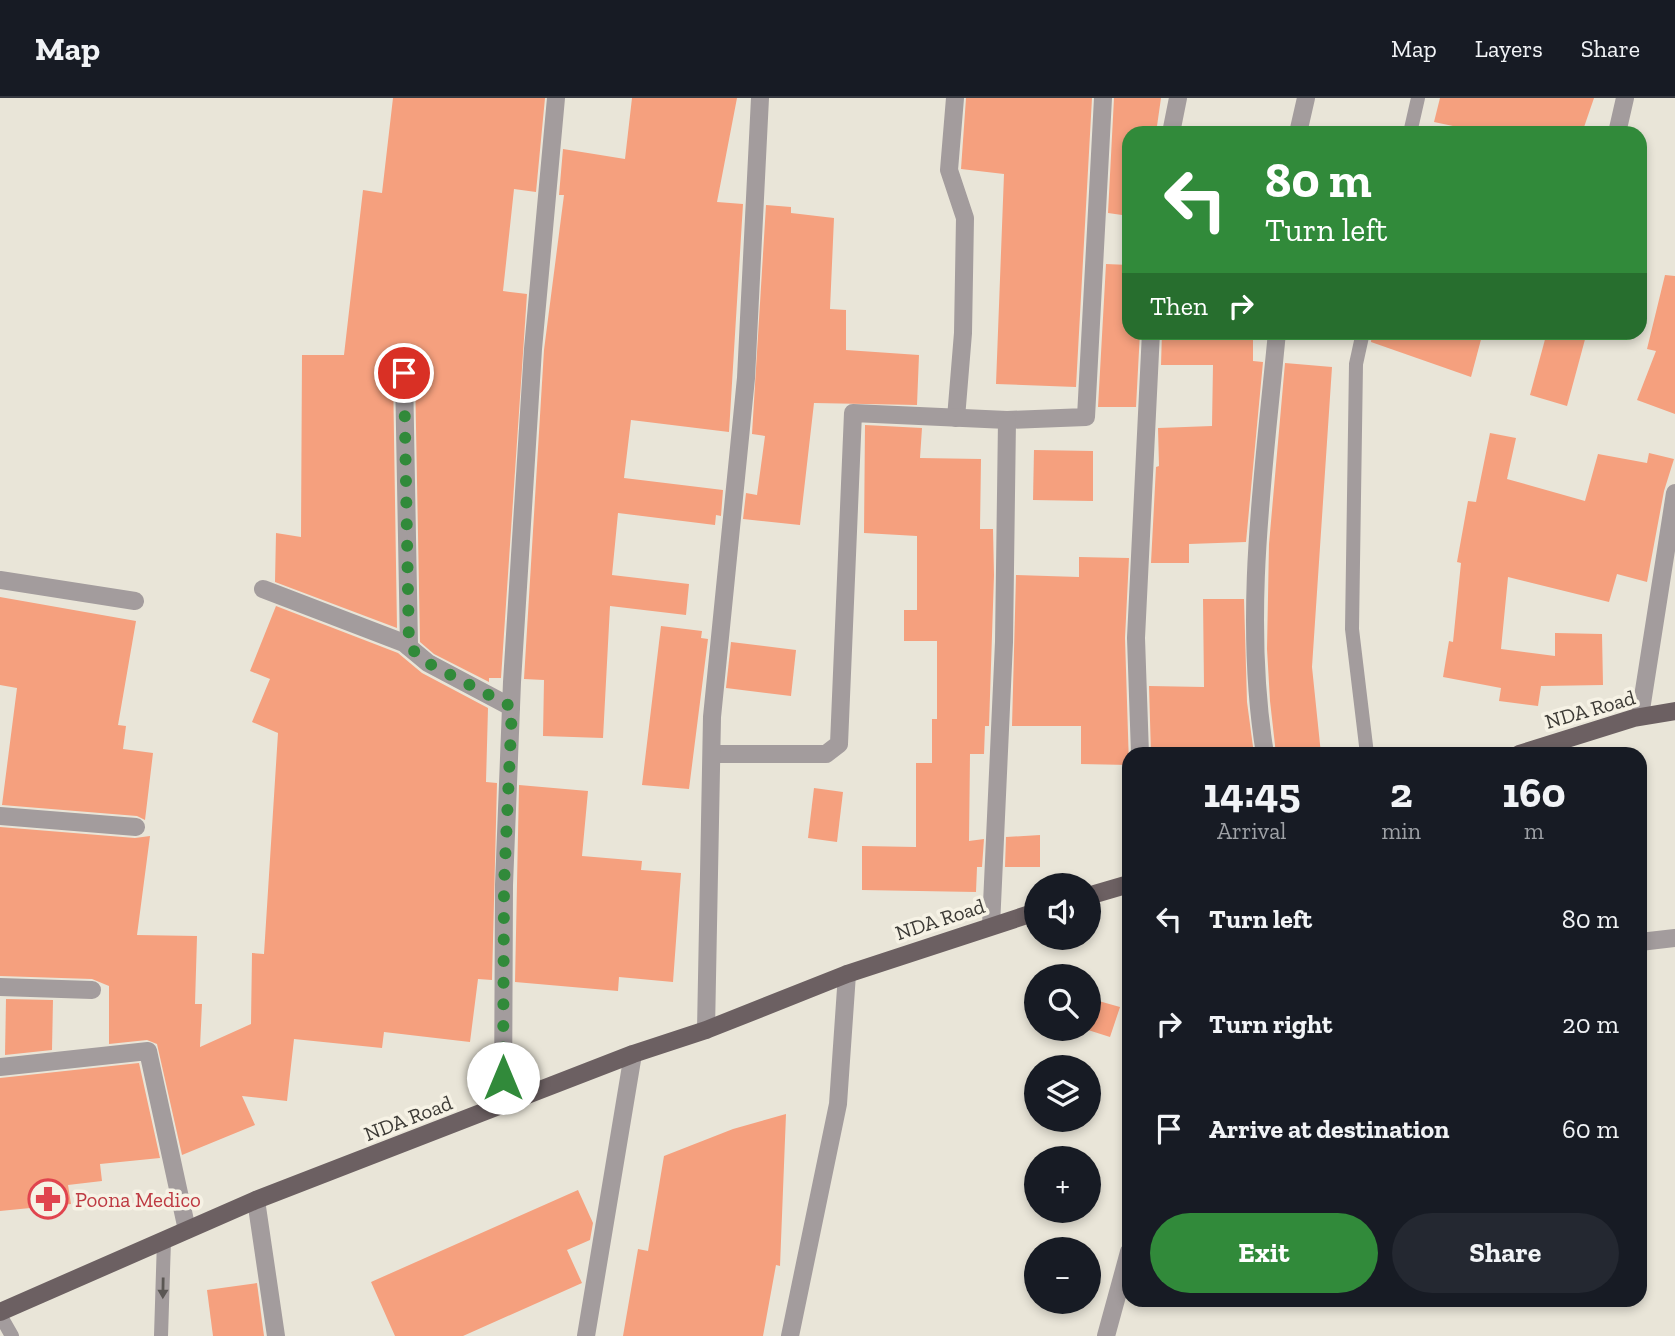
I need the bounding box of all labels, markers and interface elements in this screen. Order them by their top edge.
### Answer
text: Map [35,29,100,68]
text: Map [1391,34,1437,63]
text: Layers [1475,34,1543,63]
text: Share [1581,34,1640,63]
text: 80 m [1265,151,1372,210]
icon: left [1150,154,1241,245]
text: Turn left [1265,211,1387,249]
icon: right [1222,287,1260,325]
text: Then [1150,290,1208,322]
pin [374,343,434,403]
icon: arrive [385,354,423,392]
street label: NDA Road [1542,684,1638,734]
text: 14:45 [1203,767,1300,818]
text: 2 [1390,767,1413,818]
text: 160 [1502,767,1566,818]
text: Arrival [1217,817,1286,845]
text: min [1382,817,1421,845]
text: m [1524,817,1544,845]
map controls [1024,873,1101,1314]
button: sound [1024,873,1101,950]
street label: NDA Road [892,893,988,945]
icon: left [1150,900,1188,938]
text: Turn left [1209,903,1312,935]
text: 80 m [1562,903,1619,935]
button: search [1024,964,1101,1041]
icon: right [1150,1005,1188,1043]
text: Turn right [1209,1008,1332,1040]
text: 20 m [1562,1008,1619,1040]
position arrow [466,1041,540,1115]
button: layers [1024,1055,1101,1132]
street label: NDA Road [360,1090,456,1146]
icon: arrive [1150,1110,1188,1148]
text: Arrive at destination [1209,1113,1449,1145]
text: 60 m [1562,1113,1619,1145]
button: + [1024,1146,1101,1223]
pharmacy icon: Poona Medico [27,1178,69,1220]
place label: Poona Medico [75,1187,201,1212]
button: Exit [1150,1213,1378,1293]
button: Share [1392,1213,1619,1293]
button: − [1024,1237,1101,1314]
one-way arrow [157,1278,169,1300]

